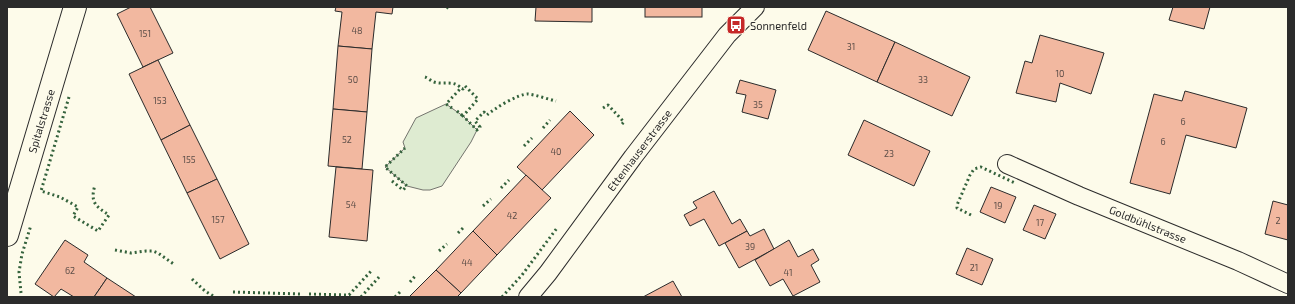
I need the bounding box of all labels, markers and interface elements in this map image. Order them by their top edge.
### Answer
bus stop icon: Sonnenfeld [725,14,747,36]
place label: Sonnenfeld [750,19,807,32]
house number: 48 [352,25,363,36]
house number: 151 [139,28,151,39]
house number: 31 [847,41,855,52]
house number: 10 [1055,68,1065,79]
house number: 50 [348,74,358,85]
house number: 33 [918,74,928,85]
street label: Spitalstrasse [25,87,57,155]
house number: 153 [153,95,167,106]
house number: 35 [753,99,763,110]
street label: Ettenhauserstrasse [604,107,674,193]
house number: 6 [1180,116,1186,127]
house number: 52 [342,134,352,145]
house number: 6 [1160,136,1166,147]
house number: 40 [551,146,561,157]
house number: 23 [884,148,894,159]
house number: 155 [182,154,196,165]
house number: 54 [346,199,357,210]
house number: 19 [994,200,1002,211]
street label: Goldbühlstrasse [1107,203,1189,245]
house number: 42 [507,210,517,221]
house number: 157 [211,214,225,225]
house number: 2 [1275,215,1281,226]
house number: 17 [1036,217,1044,228]
house number: 39 [745,241,755,252]
house number: 44 [461,257,473,268]
house number: 21 [970,262,978,273]
house number: 62 [65,265,75,276]
house number: 41 [783,267,793,278]

